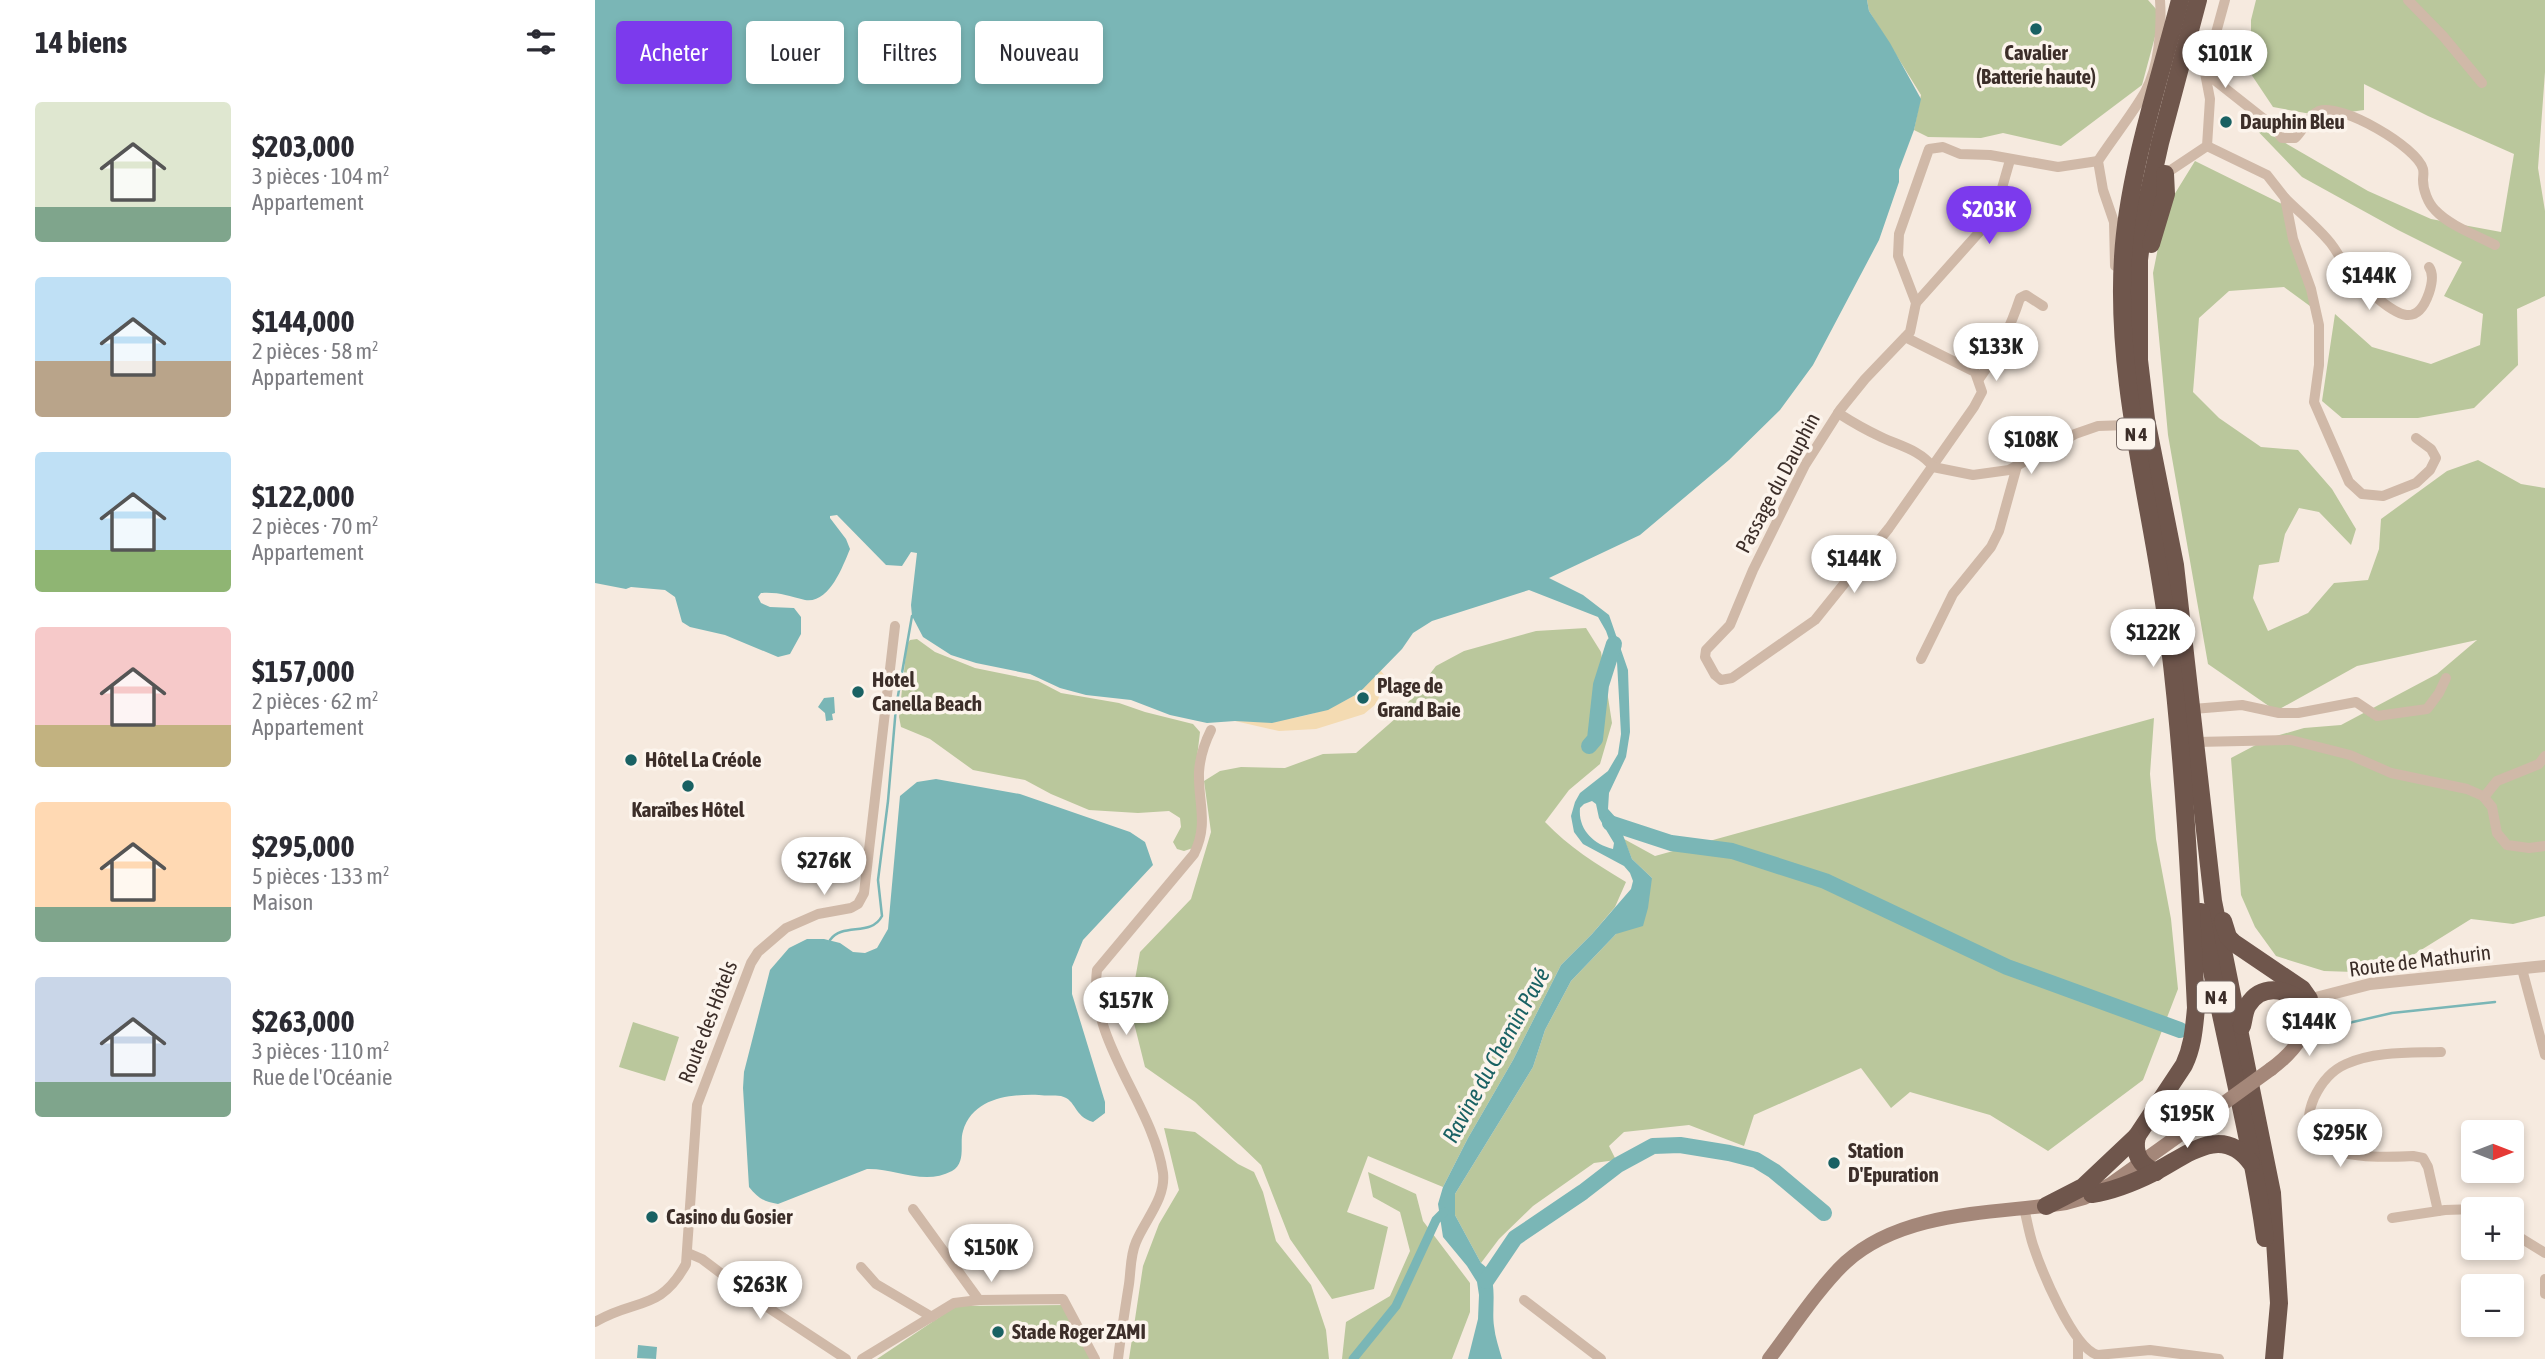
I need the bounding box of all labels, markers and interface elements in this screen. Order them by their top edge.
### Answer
chip: Acheter [616,21,732,84]
chip: Louer [746,21,844,84]
chip: Filtres [858,21,961,84]
chip: Nouveau [975,21,1103,84]
marker: Cavalier (Batterie haute) [2028,21,2044,37]
icon: filters [522,23,560,61]
text: 14 biens [35,25,127,59]
pin: $101K [2176,31,2274,90]
place label: Cavalier (Batterie haute) [1976,40,2096,88]
text: $101K [2198,40,2252,66]
place label: Dauphin Bleu [2240,109,2345,133]
marker: Dauphin Bleu [2218,114,2234,130]
text: $203,000 [252,129,355,163]
icon: home [91,130,175,214]
text: 3 pièces · 104 m² [252,163,389,189]
pin: $203K [1940,187,2038,246]
text: Appartement [252,189,364,215]
text: $203K [1962,196,2016,222]
pin: $144K [2320,252,2418,312]
text: $144K [2342,262,2396,288]
text: $144,000 [252,304,355,338]
icon: home [91,305,175,389]
pin: $133K [1947,324,2045,383]
text: $133K [1969,333,2023,359]
text: 2 pièces · 58 m² [252,338,379,364]
text: Appartement [252,364,364,390]
street label: Passage du Dauphin [1730,408,1824,557]
pin: $108K [1982,416,2080,476]
road number: N 4 [2117,418,2155,449]
text: $108K [2004,426,2058,452]
text: $122,000 [252,479,355,513]
icon: home [91,480,175,564]
text: 2 pièces · 70 m² [252,513,379,539]
pin: $144K [1805,536,1903,595]
text: Appartement [252,539,364,565]
text: $144K [1827,545,1881,571]
pin: $122K [2104,610,2202,669]
text: $122K [2126,619,2180,645]
text: $157,000 [252,654,355,688]
icon: home [91,655,175,739]
place label: Hotel Canella Beach [872,667,982,715]
place label: Plage de Grand Baie [1377,673,1461,721]
marker: Hotel Canella Beach [850,684,866,700]
text: 2 pièces · 62 m² [252,688,379,714]
marker: Plage de Grand Baie [1355,690,1371,706]
text: Appartement [252,714,364,740]
place label: Hôtel La Créole [645,747,762,771]
marker: Hôtel La Créole [623,752,639,768]
marker: Karaïbes Hôtel [680,778,696,794]
place label: Karaïbes Hôtel [632,797,745,821]
text: $295,000 [252,829,355,863]
icon: home [91,830,175,914]
pin: $276K [775,838,873,897]
text: $276K [797,847,851,873]
text: 5 pièces · 133 m² [252,863,389,889]
text: Maison [252,889,313,915]
street label: Route de Mathurin [2348,939,2492,981]
street label: Route des Hôtels [673,957,741,1086]
water label: Ravine du Chemin Pavé [1437,963,1555,1147]
pin: $157K [1077,978,1175,1037]
road number: N 4 [2197,981,2235,1012]
text: $157K [1099,987,1153,1013]
pin: $144K [2260,998,2358,1058]
text: $263,000 [252,1004,355,1038]
icon: home [91,1005,175,1089]
text: $144K [2282,1008,2336,1034]
text: 3 pièces · 110 m² [252,1038,389,1064]
text: Rue de l'Océanie [252,1064,393,1090]
pin: $195K [2138,1090,2236,1150]
text: $195K [2160,1100,2214,1126]
pin: $295K [2291,1110,2389,1169]
text: $295K [2313,1119,2367,1145]
north arrow [2461,1120,2523,1183]
map controls [2461,1120,2524,1337]
place label: Station D'Epuration [1848,1138,1939,1186]
marker: Station D'Epuration [1826,1155,1842,1171]
button: + [2461,1197,2524,1260]
place label: Casino du Gosier [666,1204,793,1228]
marker: Casino du Gosier [644,1209,660,1225]
pin: $150K [942,1224,1040,1284]
text: $150K [964,1234,1018,1260]
pin: $263K [711,1262,809,1321]
text: $263K [733,1271,787,1297]
button: − [2461,1274,2524,1337]
place label: Stade Roger ZAMI [1012,1319,1146,1343]
marker: Stade Roger ZAMI [990,1324,1006,1340]

